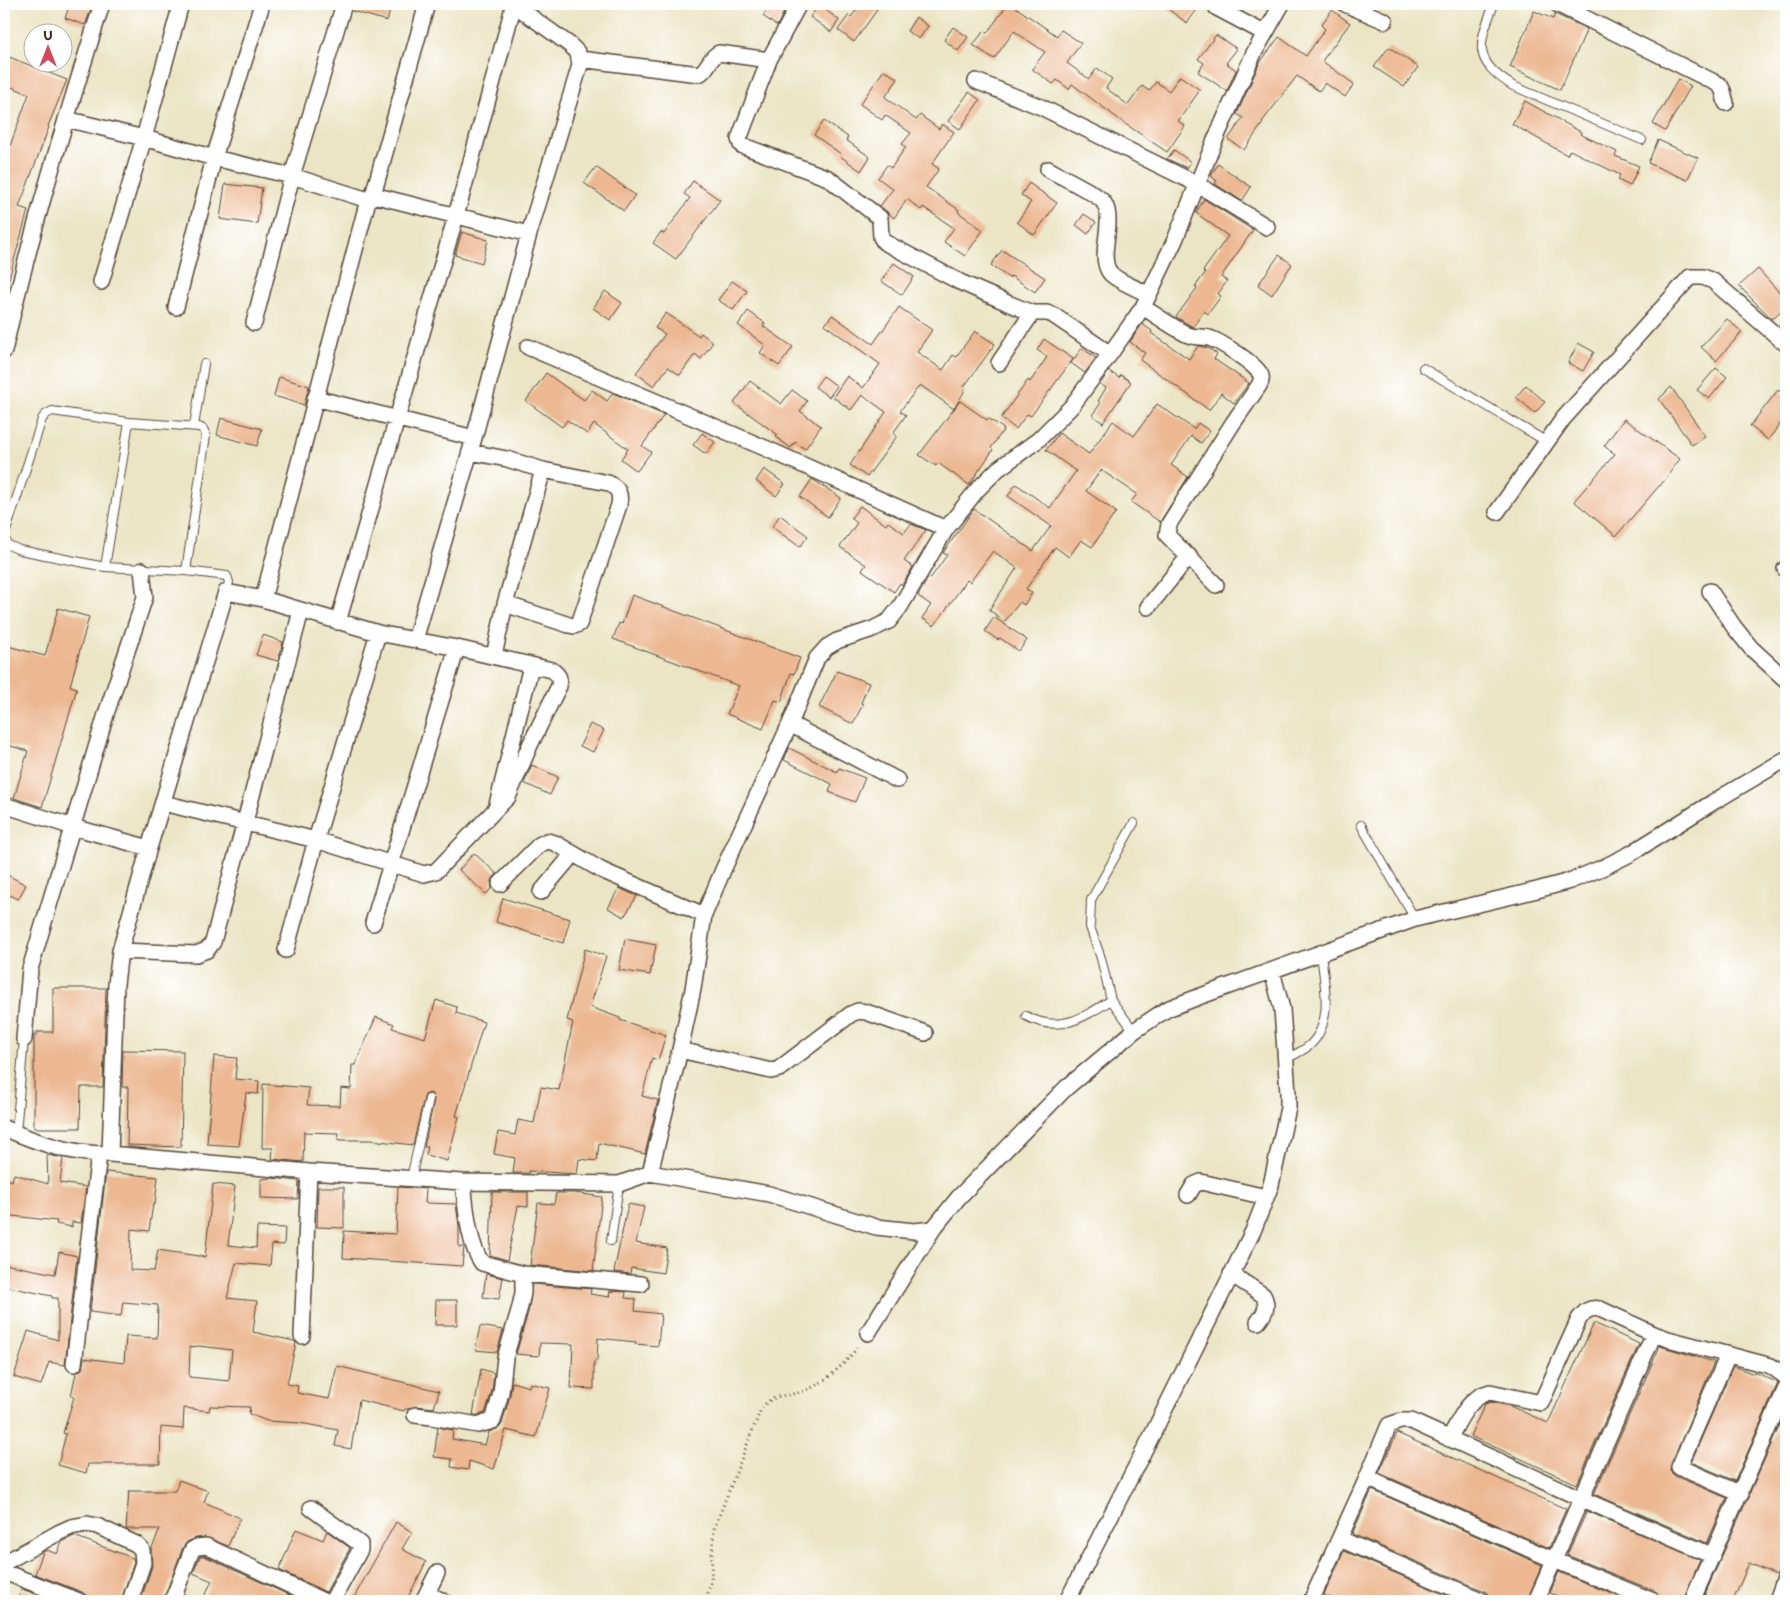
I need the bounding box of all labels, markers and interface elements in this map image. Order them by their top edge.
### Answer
north arrow [22,22,72,72]
text: U [43,27,53,44]

